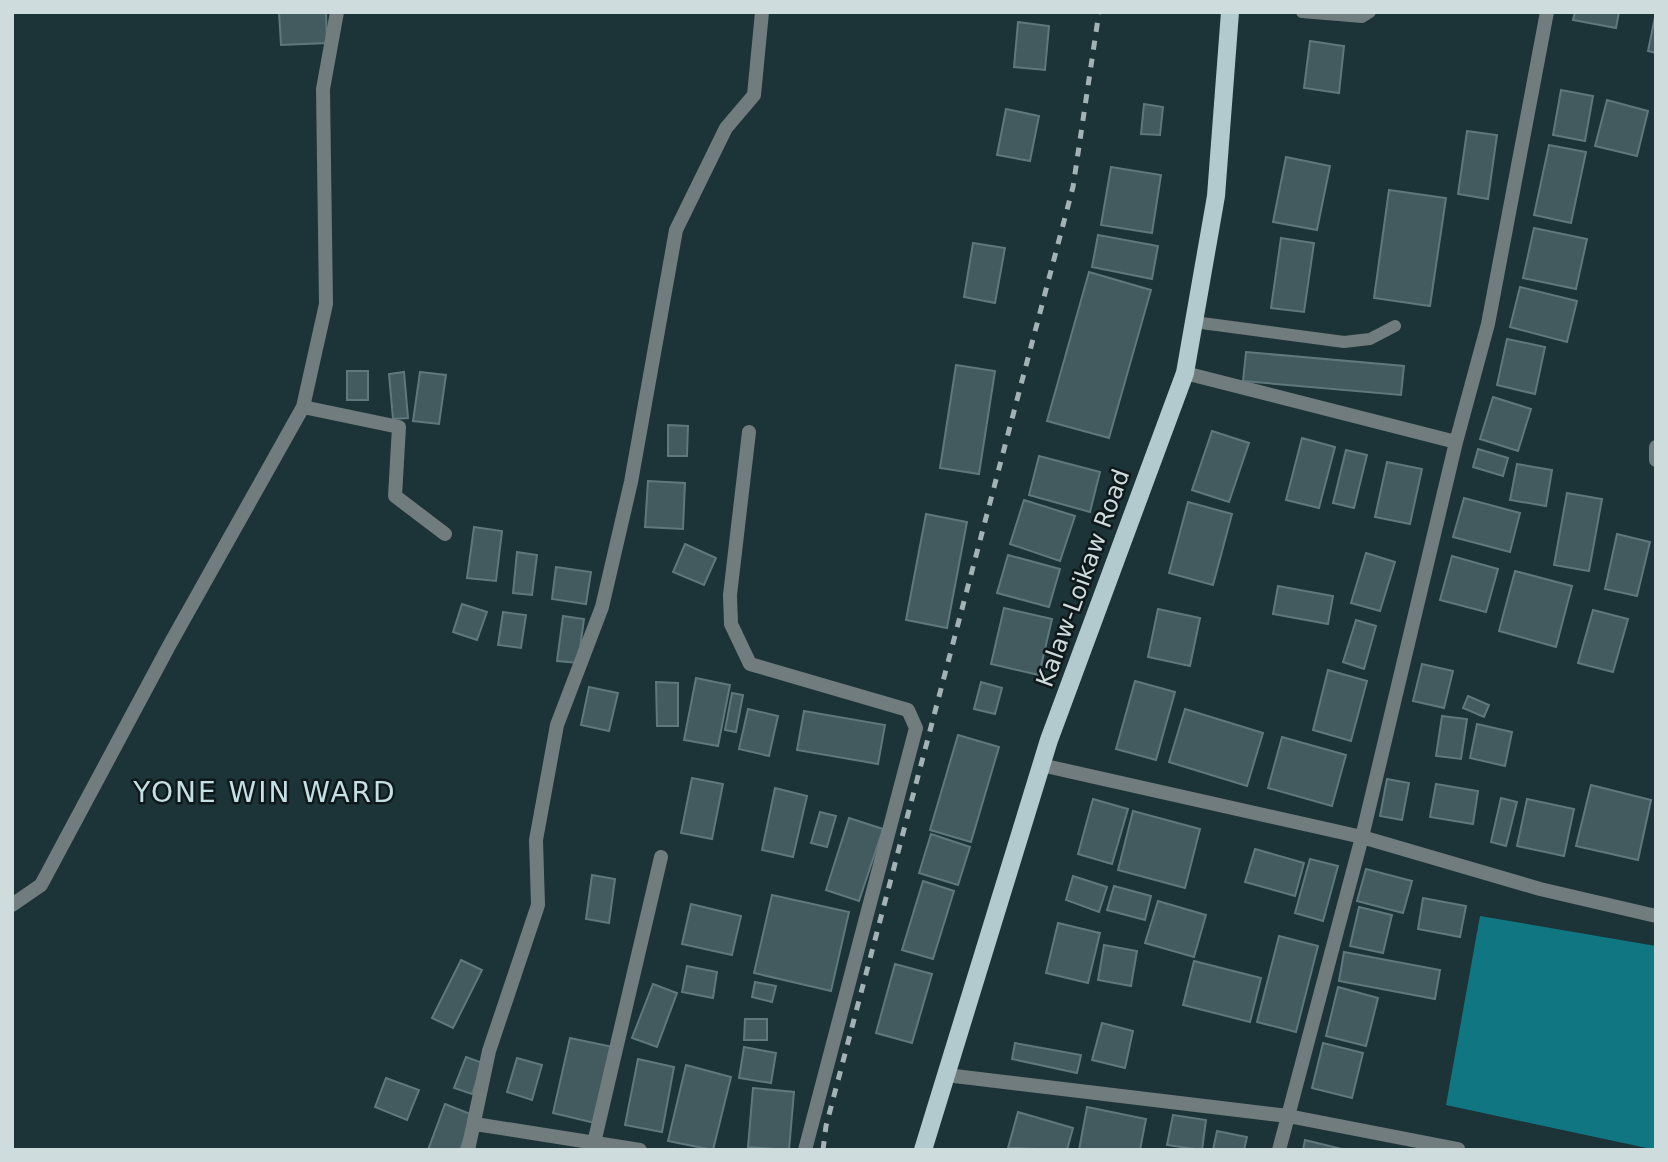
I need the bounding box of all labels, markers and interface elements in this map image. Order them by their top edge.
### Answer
street label: Kalaw-Loikaw Road [1031,465,1135,691]
district label: YONE WIN WARD [132,776,397,809]

